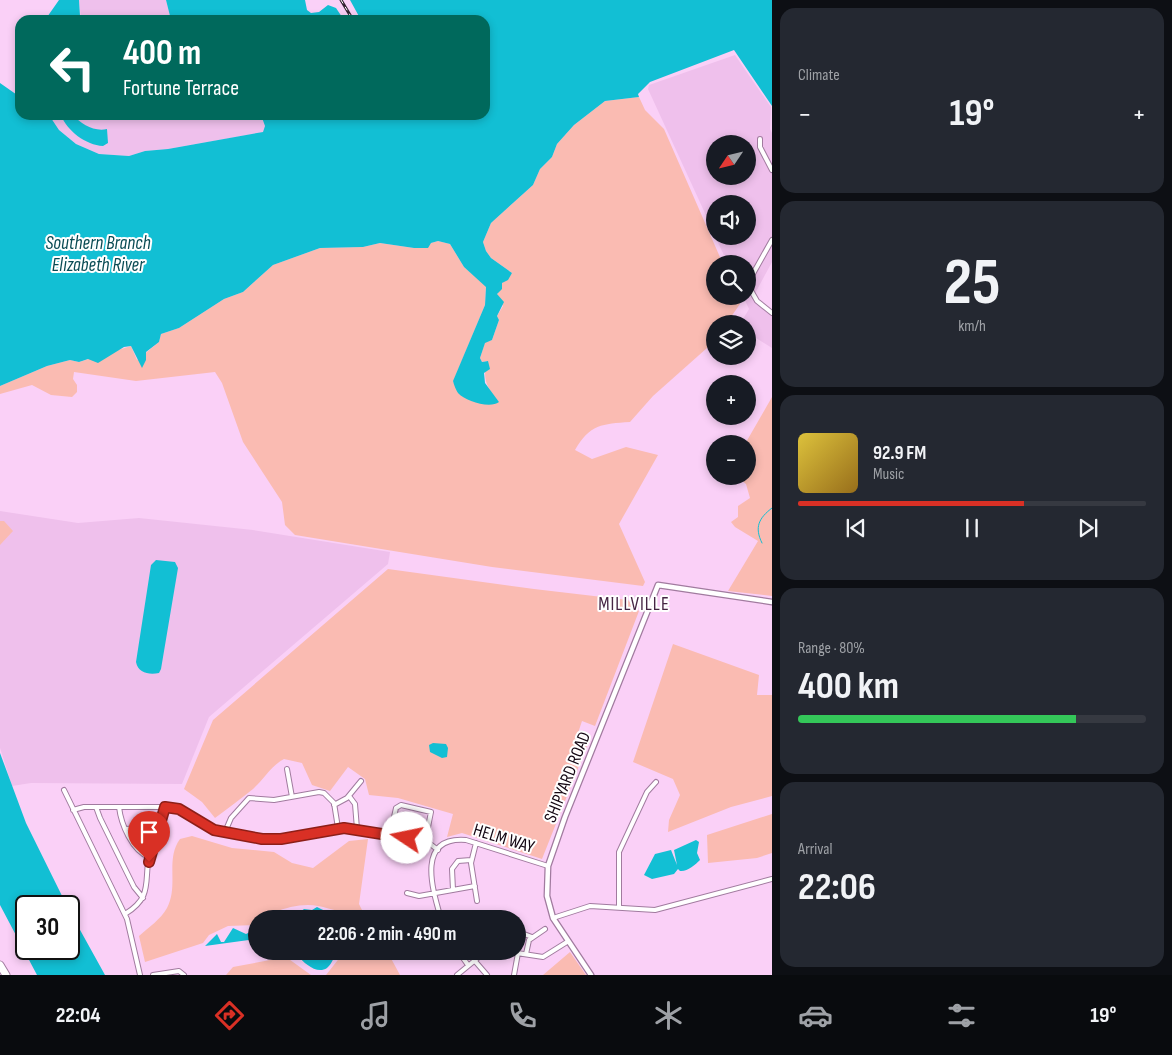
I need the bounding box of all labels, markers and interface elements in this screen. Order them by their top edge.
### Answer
text: 400 m [123,32,201,75]
icon: left [40,35,105,100]
text: Climate [798,66,840,85]
text: Fortune Terrace [123,75,239,102]
text: 19° [950,91,994,136]
text: − [798,98,812,131]
text: + [1132,98,1146,131]
north arrow [706,135,756,185]
map controls [706,135,756,485]
button: sound [706,195,756,245]
water label: Southern Branch Elizabeth River [45,232,151,277]
text: 25 [943,245,1001,323]
button: search [706,255,756,305]
button: layers [706,315,756,365]
text: km/h [958,317,986,336]
button: + [706,375,756,425]
button: − [706,435,756,485]
text: 92.9 FM [873,442,926,465]
text: Music [873,465,904,484]
icon: previous [842,514,870,542]
icon: pause [958,514,986,542]
icon: next [1074,514,1102,542]
district label: MILLVILLE [598,593,670,616]
text: Range · 80% [798,639,865,658]
text: 400 km [798,664,899,709]
street label: SHIPYARD ROAD [540,729,595,826]
pin [128,811,170,862]
position arrow [380,811,432,863]
icon: arrive [135,818,163,846]
street label: HELM WAY [471,819,537,858]
text: Arrival [798,840,832,859]
text: 22:06 [798,865,876,910]
speed limit sign: 30 [15,895,80,960]
text: 22:06 · 2 min · 490 m [318,923,456,946]
icon: directions [212,998,247,1033]
icon: music [358,998,393,1033]
icon: phone [505,998,540,1033]
icon: climate [651,998,686,1033]
icon: car [798,998,833,1033]
icon: filters [944,998,979,1033]
text: 22:04 [56,1002,101,1029]
text: 19° [1090,1002,1116,1029]

